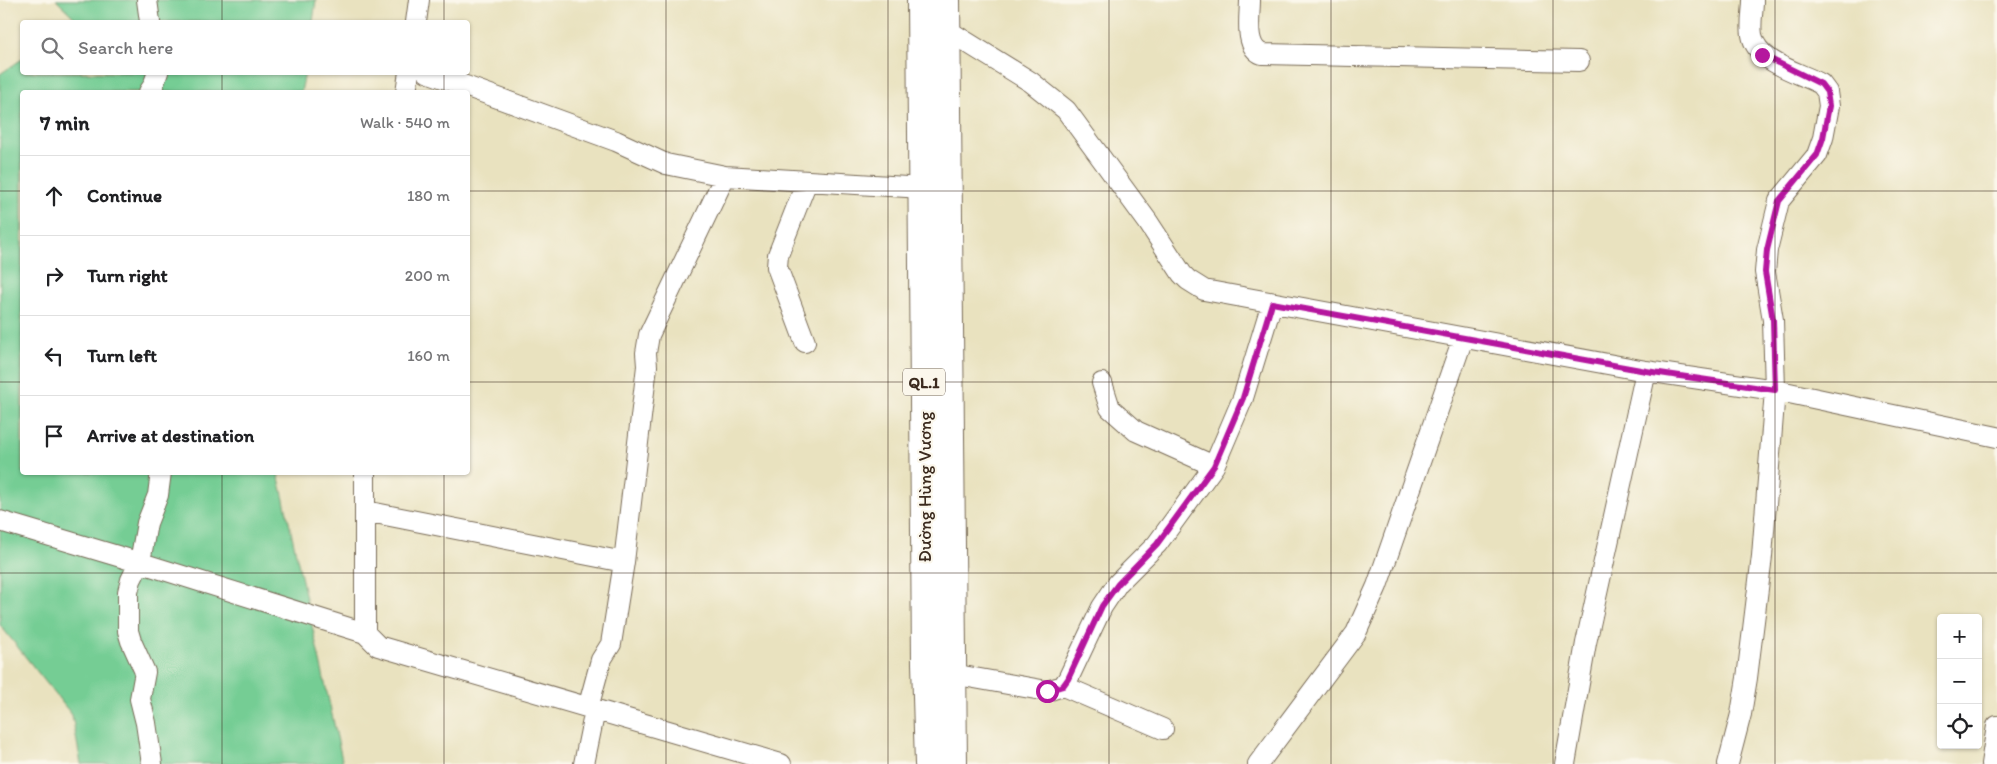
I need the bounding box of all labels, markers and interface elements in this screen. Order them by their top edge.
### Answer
search box [20,20,470,75]
icon: search [38,34,66,62]
text: Search here [78,36,173,59]
route end [1751,44,1774,67]
text: 7 min [40,110,89,135]
text: Walk · 540 m [360,113,450,132]
icon: ahead [40,182,68,210]
text: Continue [87,184,162,207]
text: 180 m [407,186,450,205]
icon: right [40,262,68,290]
text: Turn right [87,264,168,287]
text: 200 m [405,266,450,285]
icon: left [40,342,68,370]
text: Turn left [87,344,157,367]
text: 160 m [407,346,450,365]
road number: QL.1 [903,368,945,396]
street label: Đường Hùng Vương [914,411,936,563]
icon: arrive [40,422,68,450]
text: Arrive at destination [87,424,254,447]
map controls [1937,614,1982,749]
button: + [1937,614,1982,659]
button: − [1937,659,1982,704]
route start [1036,680,1059,703]
button: locate [1937,704,1982,749]

